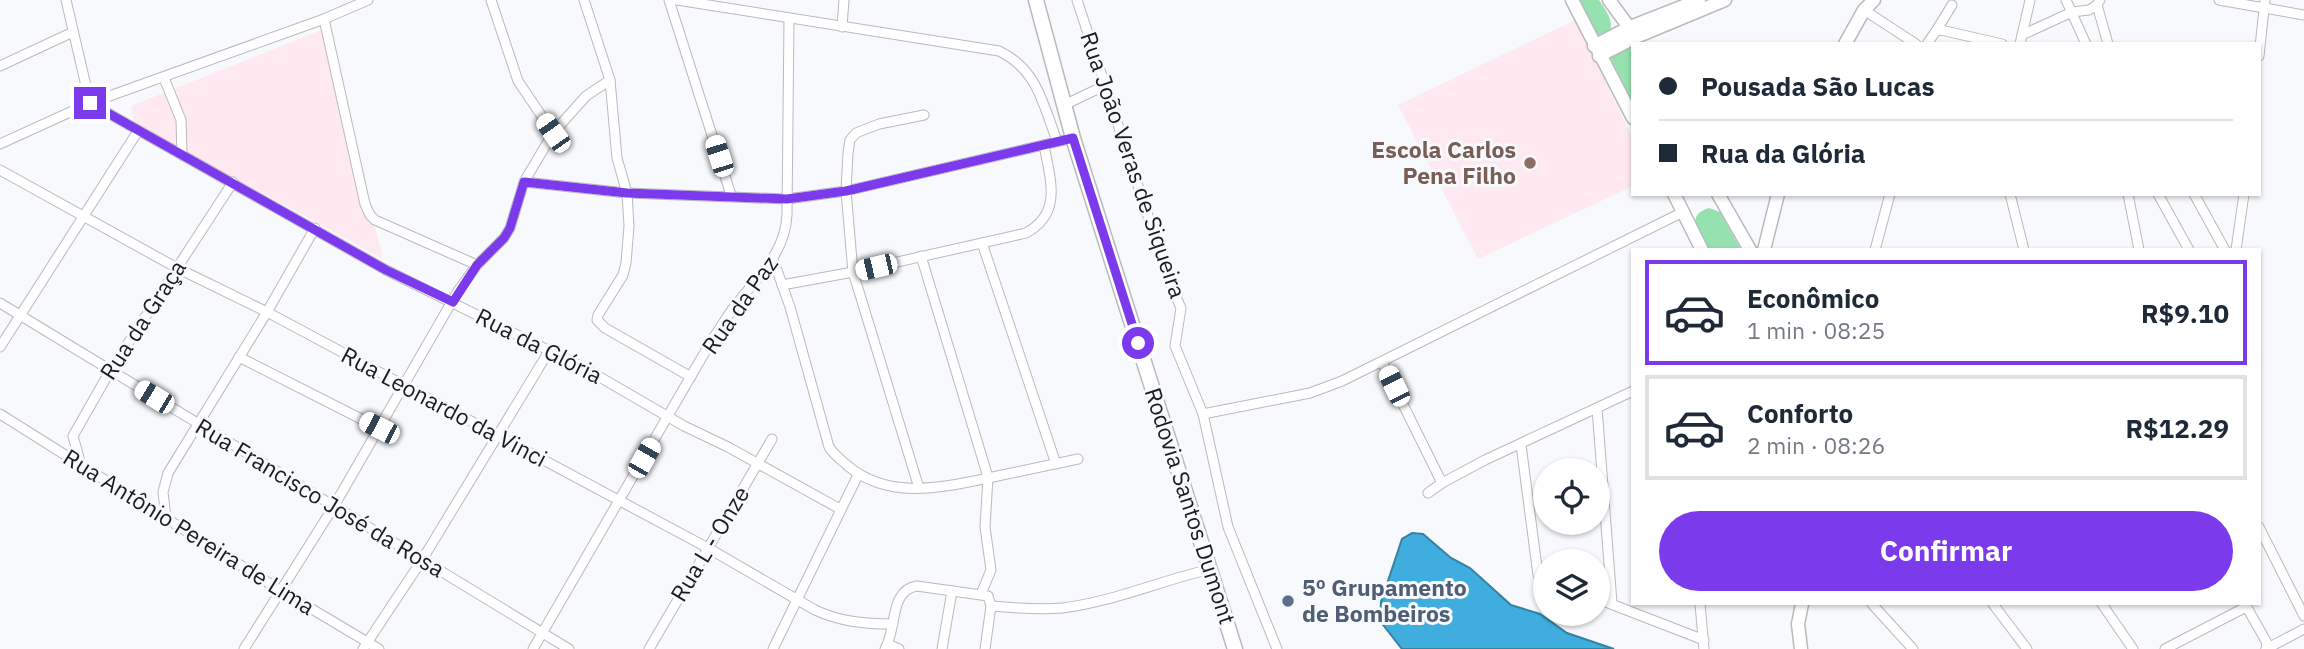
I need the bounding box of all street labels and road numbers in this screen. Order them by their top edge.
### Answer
street label: Rua João Veras de Siqueira [1074,27,1194,302]
street label: Rua da Paz [694,249,784,359]
street label: Rua da Graça [92,254,192,385]
street label: Rua da Glória [471,300,608,390]
street label: Rua Leonardo da Vinci [336,339,553,473]
street label: Rodovia Santos Dumont [1139,384,1243,628]
street label: Rua Francisco José da Rosa [190,411,451,584]
street label: Rua Antônio Pereira de Lima [58,441,321,621]
street label: Rua L - Onze [663,480,755,607]

